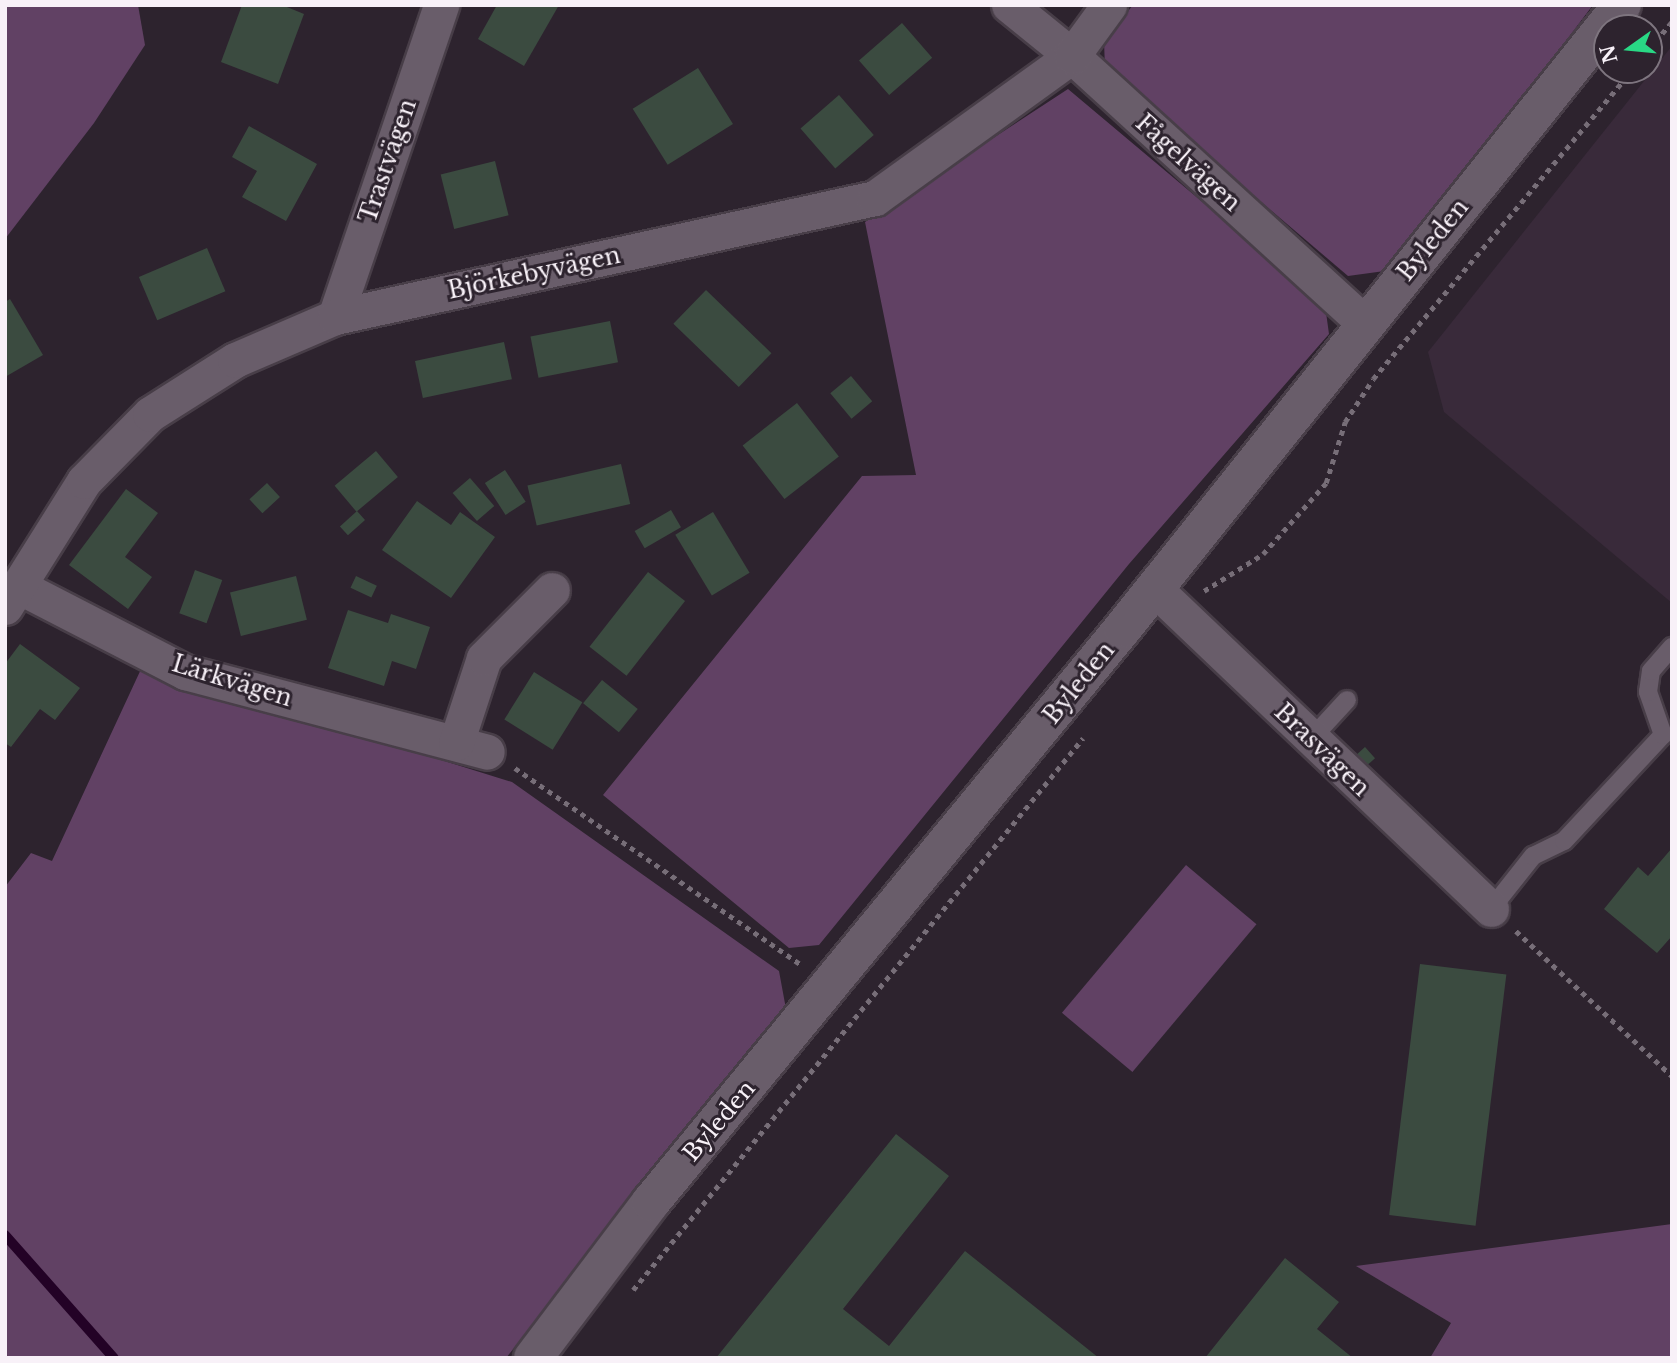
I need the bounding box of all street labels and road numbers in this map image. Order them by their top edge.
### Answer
street label: Trastvägen [354,96,422,226]
street label: Fågelvägen [1130,109,1246,217]
street label: Byleden [1392,194,1474,286]
street label: Björkebyvägen [445,241,623,305]
street label: Byleden [1038,637,1120,729]
street label: Lärkvägen [169,650,295,712]
street label: Brasvägen [1269,698,1375,802]
street label: Byleden [677,1075,761,1167]

